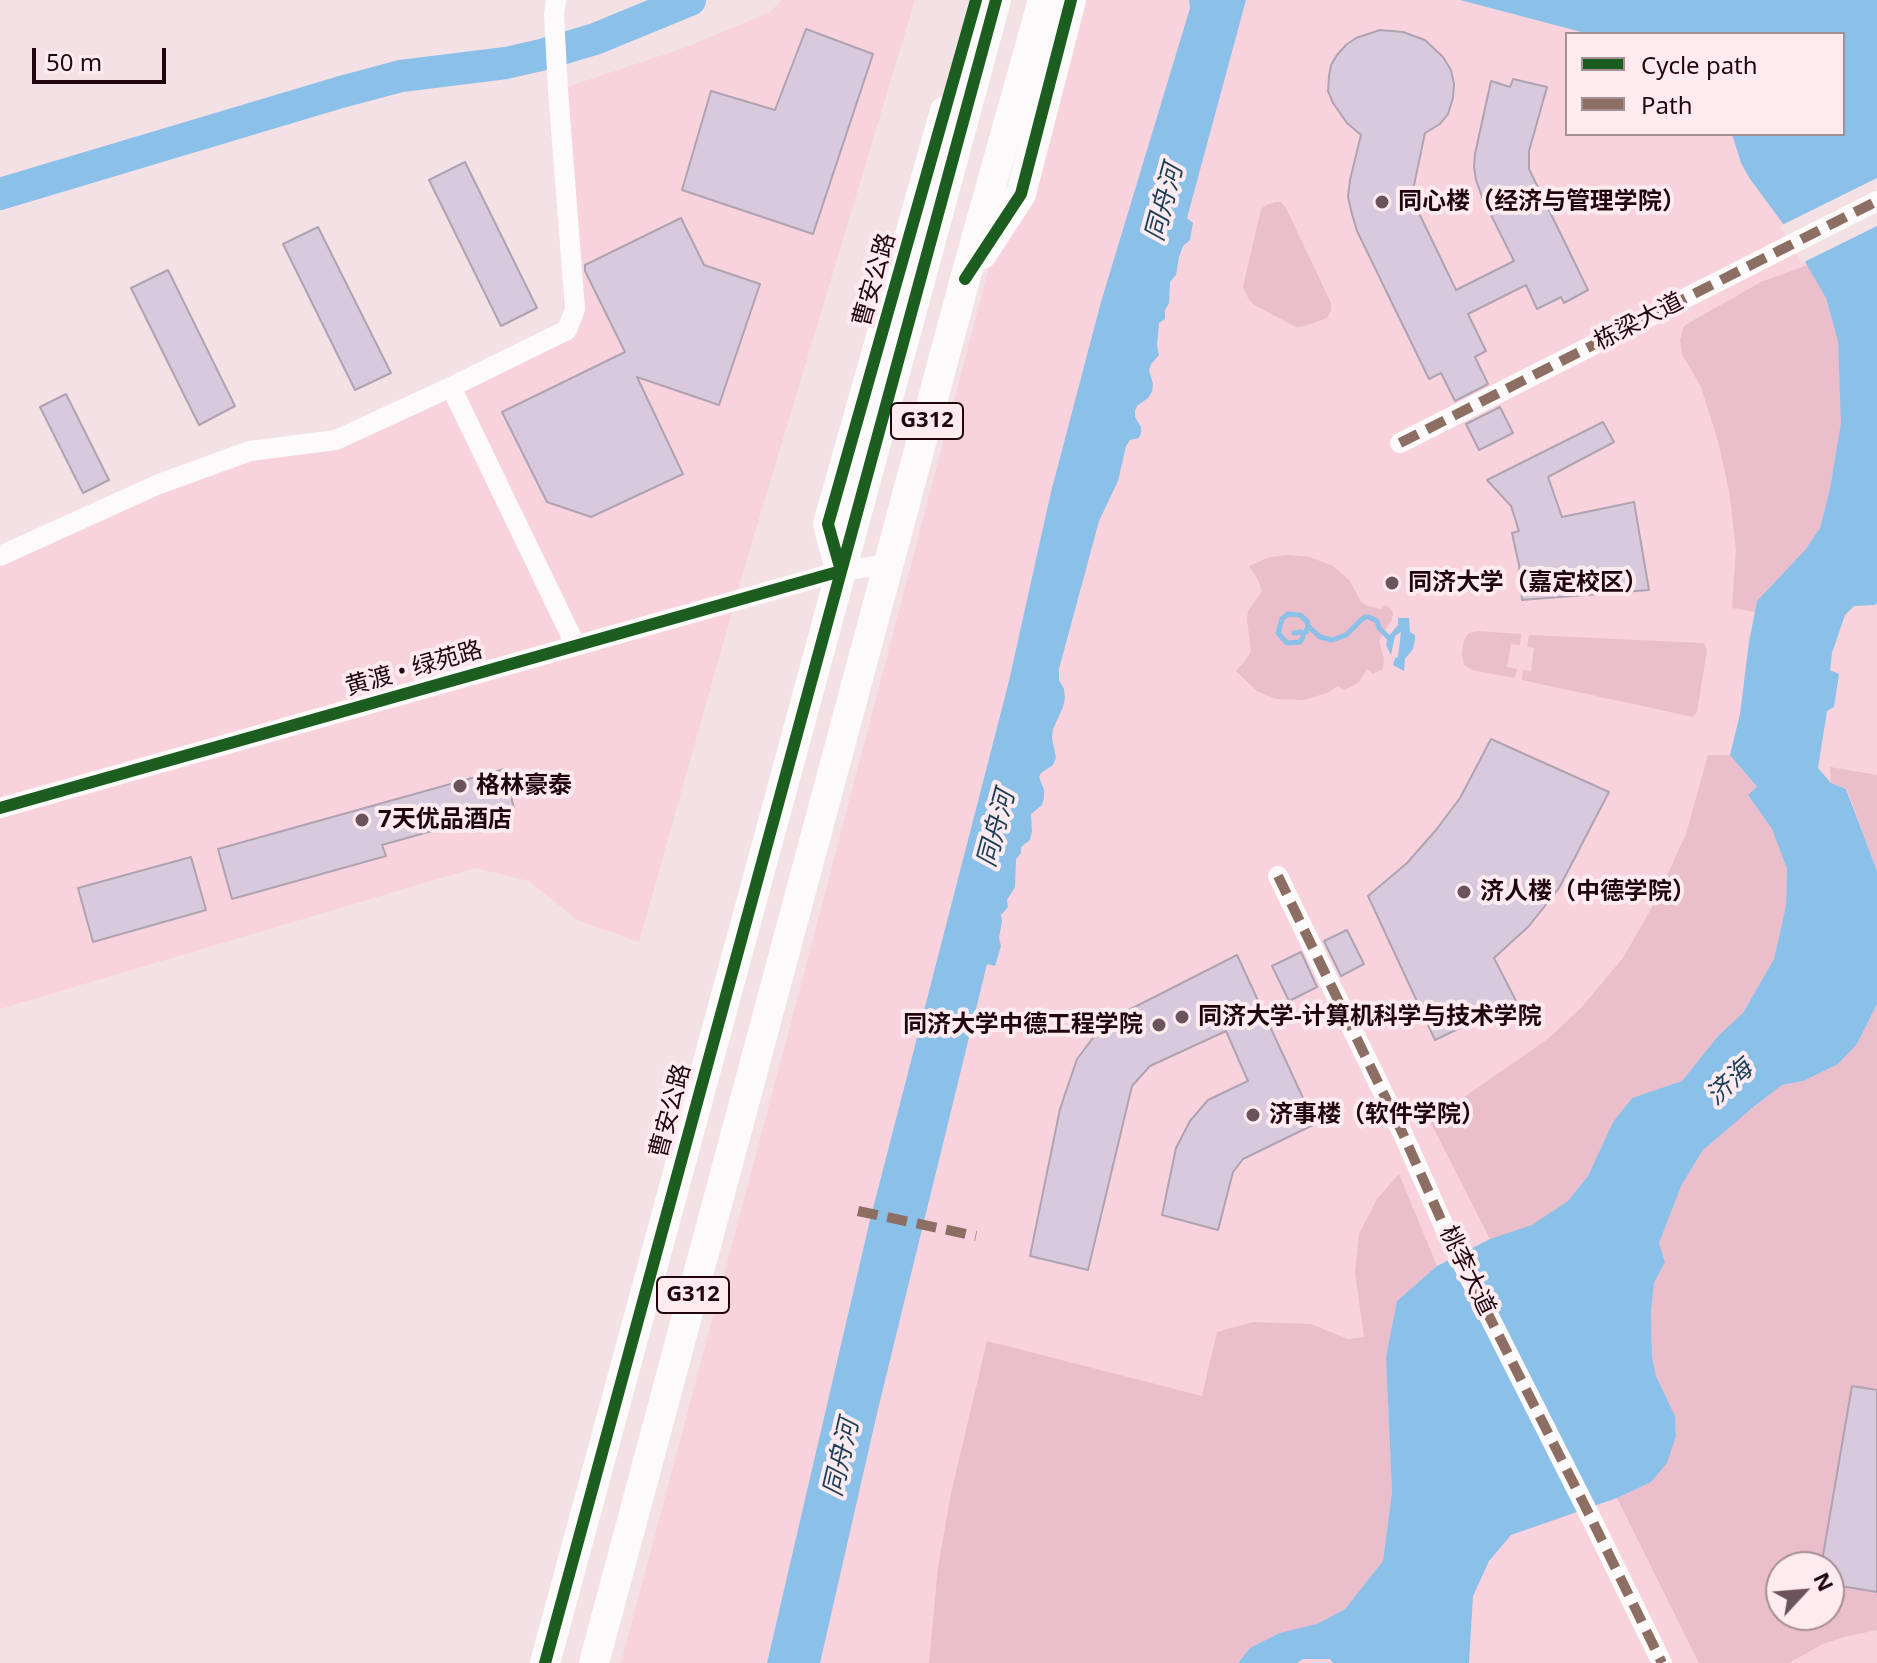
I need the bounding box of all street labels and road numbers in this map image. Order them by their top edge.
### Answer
street label: 曹安公路 [848,230,902,330]
street label: 栋梁大道 [1590,287,1688,357]
road number: G312 [891,403,963,439]
street label: 黄渡 • 绿苑路 [342,636,486,702]
street label: 曹安公路 [645,1061,697,1161]
street label: 桃李大道 [1433,1222,1501,1320]
road number: G312 [657,1277,729,1313]

